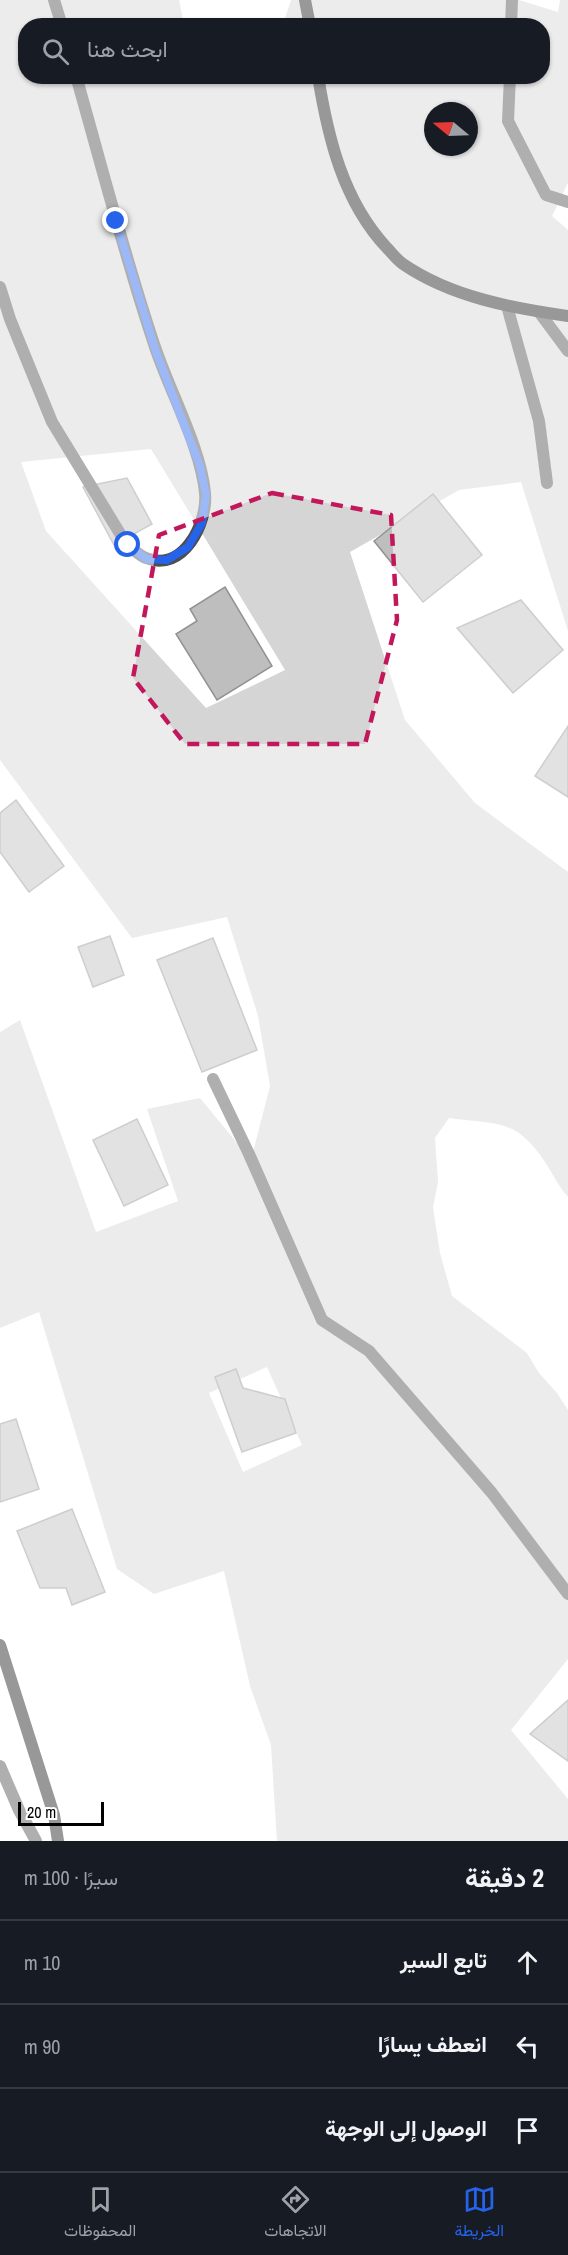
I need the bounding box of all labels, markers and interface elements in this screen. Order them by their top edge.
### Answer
search box [18,18,550,84]
text: ابحث هنا [87,34,168,64]
icon: search [39,35,72,68]
north arrow [424,102,478,156]
route end [102,207,128,233]
route start [114,531,140,557]
scale bar [18,1799,104,1826]
text: 20 m [27,1801,56,1823]
text: 2 دقيقة [465,1860,544,1895]
text: سيرًا · 100 m [24,1864,118,1891]
text: تابع السير [400,1945,487,1975]
icon: ahead [511,1946,544,1979]
text: 10 m [24,1949,60,1976]
text: انعطف يسارًا [378,2029,487,2059]
icon: left [511,2030,544,2063]
text: 90 m [24,2033,60,2060]
text: الوصول إلى الوجهة [325,2113,487,2143]
icon: arrive [511,2114,544,2147]
tab: المحفوظات [64,2183,136,2245]
tab: الاتجاهات [264,2183,326,2245]
tab: الخريطة [454,2183,504,2245]

